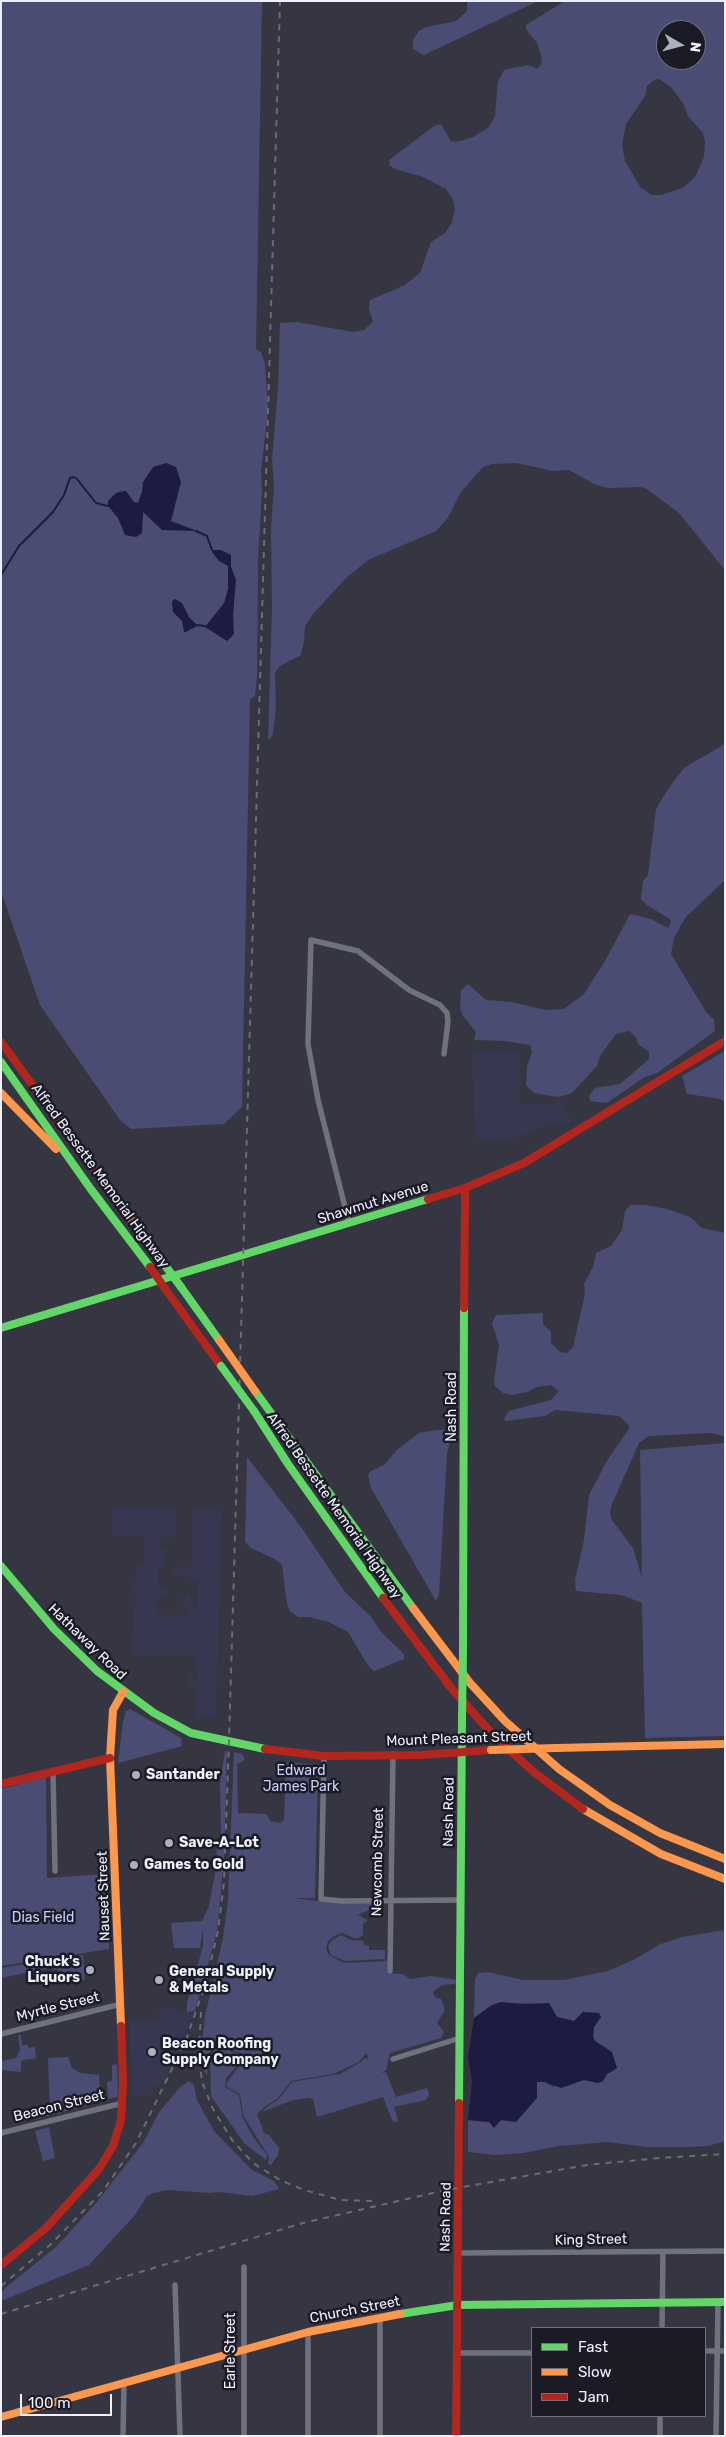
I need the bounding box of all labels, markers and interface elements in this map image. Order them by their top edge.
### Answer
north arrow [656,20,706,70]
text: N [686,41,704,53]
street label: Alfred Bessette Memorial Highway [27,1081,173,1271]
street label: Shawmut Avenue [316,1178,430,1228]
street label: Nash Road [444,1372,460,1442]
street label: Alfred Bessette Memorial Highway [263,1410,405,1602]
street label: Hathaway Road [44,1600,130,1684]
street label: Mount Pleasant Street [386,1728,532,1750]
park label: Edward James Park [263,1763,339,1795]
place label: Santander [146,1767,220,1783]
marker: Santander [130,1769,142,1781]
street label: Nash Road [440,1777,458,1847]
street label: Newcomb Street [369,1807,387,1917]
place label: Save-A-Lot [179,1835,259,1851]
marker: Save-A-Lot [163,1837,175,1849]
street label: Nauset Street [94,1851,114,1941]
place label: Games to Gold [144,1857,244,1873]
marker: Games to Gold [128,1859,140,1871]
park label: Dias Field [12,1910,74,1926]
place label: Chuck's Liquors [25,1954,80,1986]
marker: Chuck's Liquors [84,1964,96,1976]
place label: General Supply & Metals [169,1964,274,1996]
marker: General Supply & Metals [153,1974,165,1986]
street label: Myrtle Street [15,1989,101,2025]
place label: Beacon Roofing Supply Company [162,2036,279,2068]
marker: Beacon Roofing Supply Company [146,2046,158,2058]
street label: Beacon Street [12,2087,106,2125]
street label: Nash Road [437,2182,455,2252]
street label: King Street [555,2231,627,2249]
street label: Church Street [308,2293,402,2327]
street label: Earle Street [223,2313,239,2389]
legend [531,2327,706,2417]
text: Fast [578,2338,608,2356]
text: Slow [578,2363,611,2381]
scale bar [22,2384,115,2416]
text: Jam [578,2388,609,2406]
text: 100 m [28,2394,70,2412]

